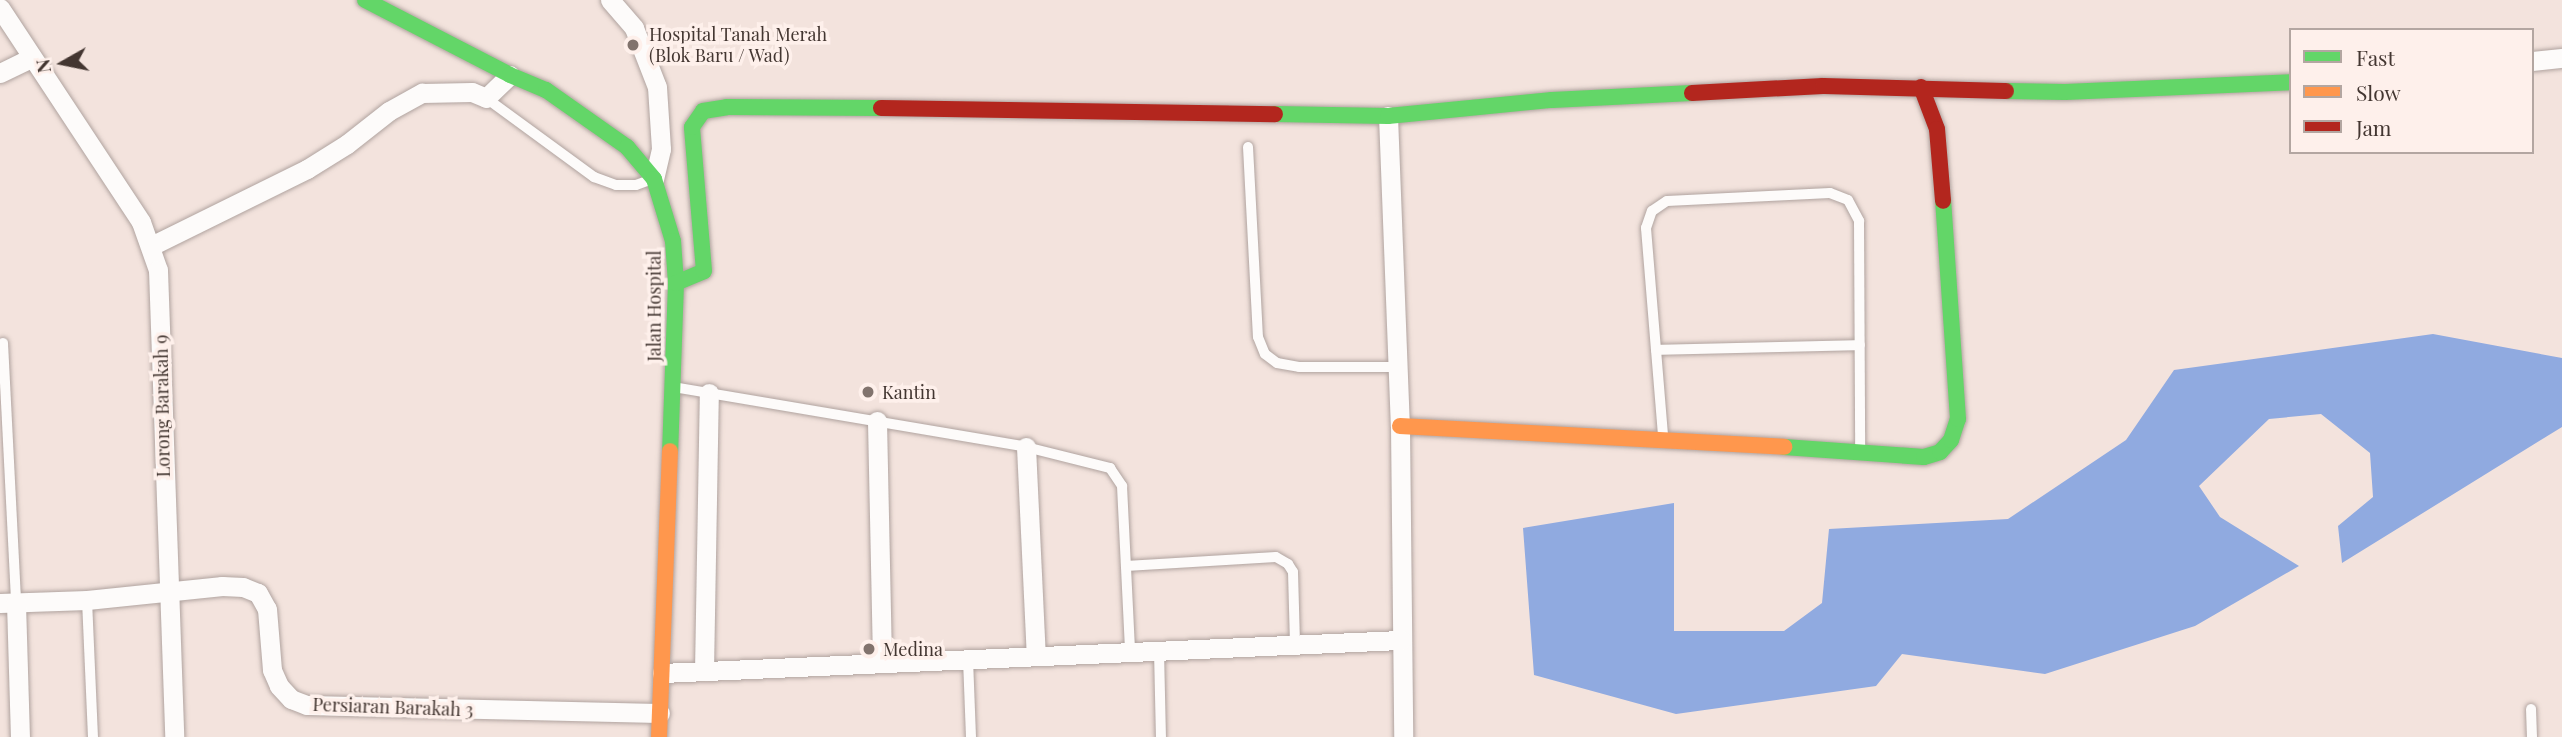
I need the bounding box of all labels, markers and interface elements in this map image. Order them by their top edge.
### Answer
place label: Hospital Tanah Merah (Blok Baru / Wad) [649,24,828,66]
north arrow [28,28,98,98]
legend [2289,28,2534,154]
marker: Hospital Tanah Merah (Blok Baru / Wad) [623,35,643,55]
text: Fast [2356,43,2395,71]
text: N [28,57,56,75]
text: Slow [2356,78,2401,106]
text: Jam [2356,113,2392,141]
street label: Jalan Hospital [643,250,665,362]
street label: Lorong Barakah 9 [150,335,174,477]
place label: Kantin [882,381,936,403]
marker: Kantin [860,384,876,400]
place label: Medina [883,638,943,660]
marker: Medina [861,641,877,657]
street label: Persiaran Barakah 3 [312,693,474,721]

